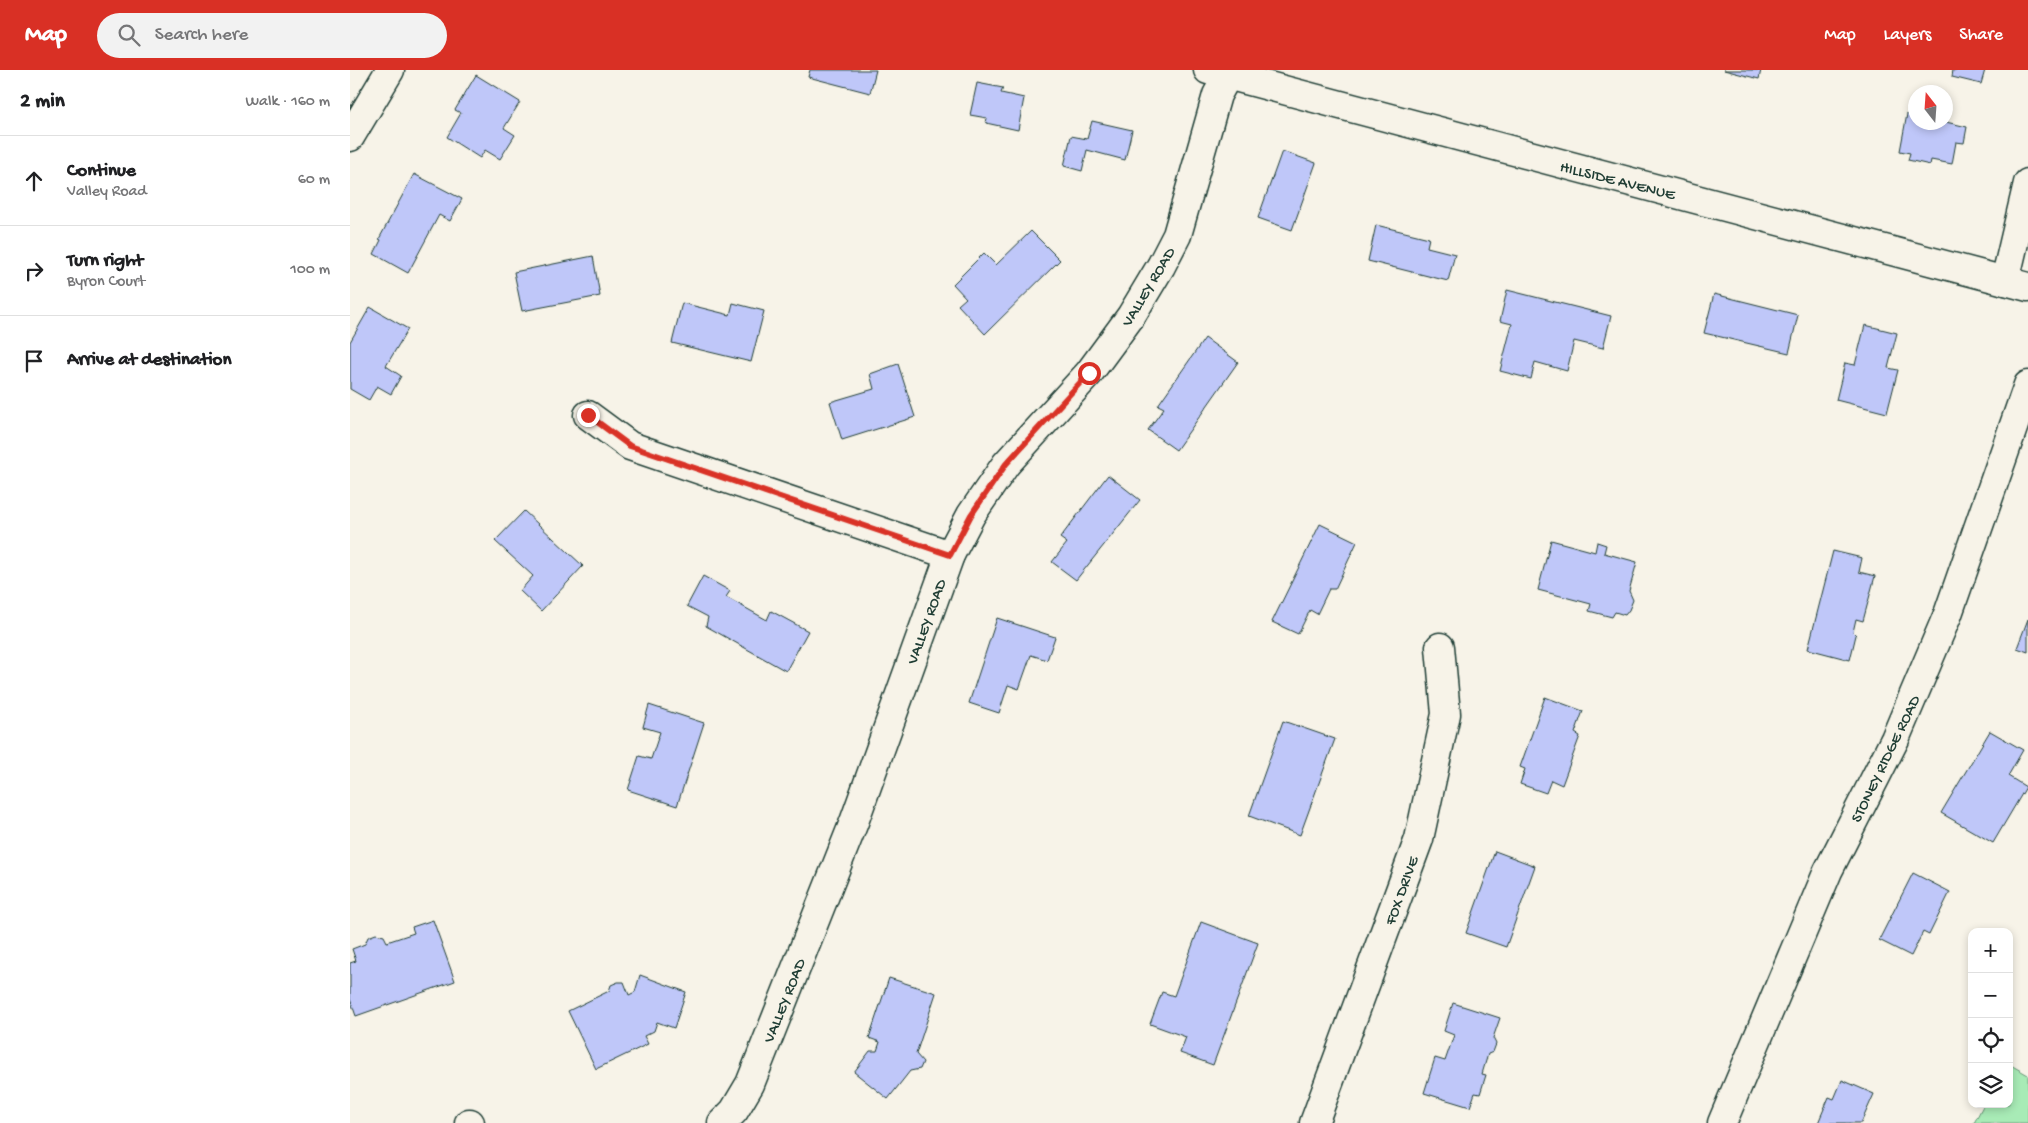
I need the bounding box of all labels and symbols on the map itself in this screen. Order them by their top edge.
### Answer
north arrow [1908,85,1953,130]
street label: HILLSIDE AVENUE [1558,159,1678,206]
street label: VALLEY ROAD [1118,244,1181,332]
route start [1078,362,1101,385]
route end [577,404,600,427]
street label: VALLEY ROAD [904,577,953,668]
street label: STONEY RIDGE ROAD [1848,692,1926,826]
street label: FOX DRIVE [1382,853,1425,929]
street label: VALLEY ROAD [760,956,812,1047]

